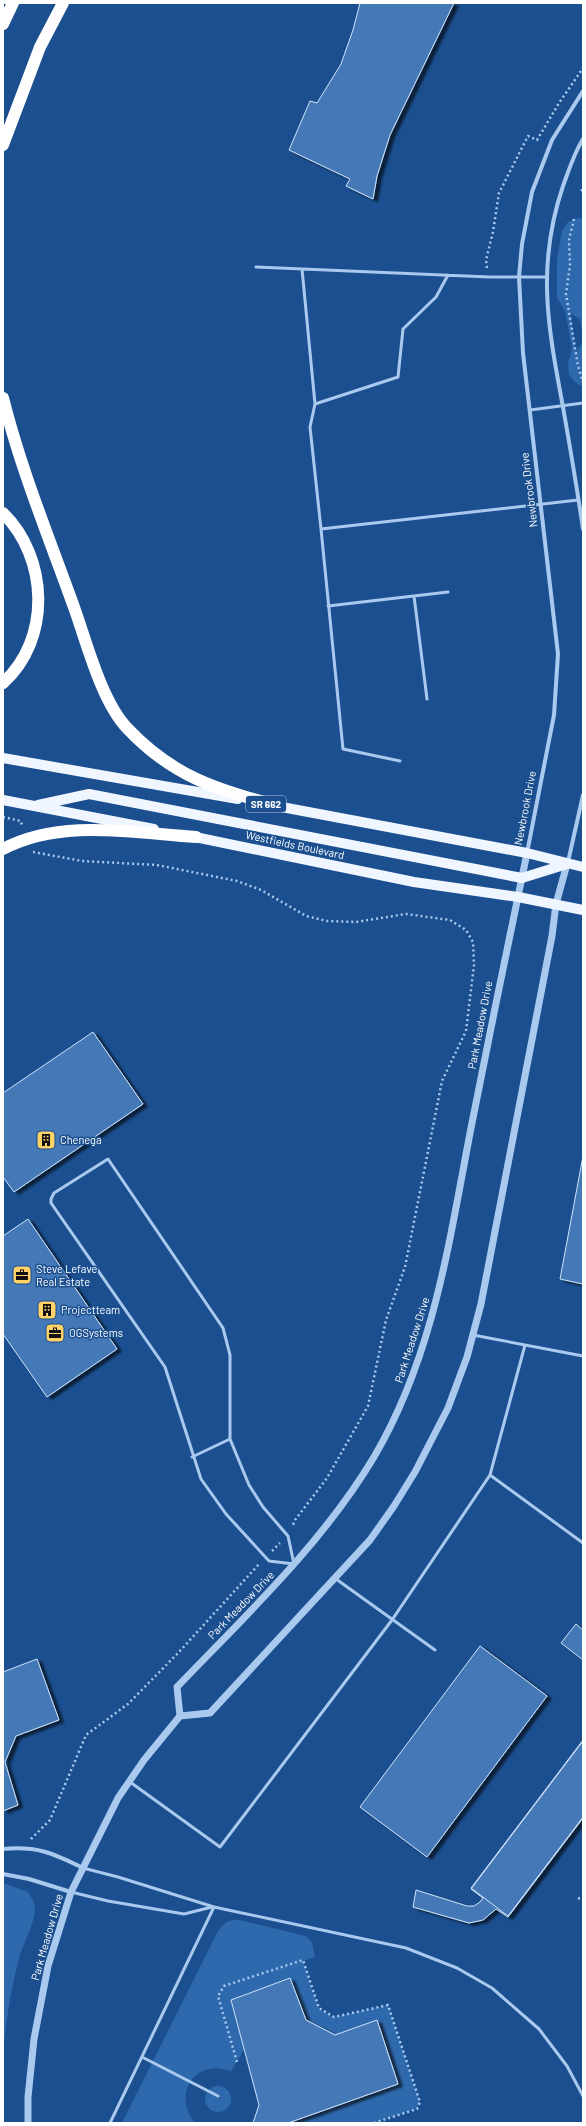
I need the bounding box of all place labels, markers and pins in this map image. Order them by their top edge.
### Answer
building icon: Chenega [35,1129,57,1151]
place label: Chenega [60,1133,102,1146]
place label: Steve Lefave Real Estate [36,1262,97,1288]
office icon: Steve Lefave Real Estate [11,1264,33,1286]
building icon: Projectteam [36,1299,58,1321]
place label: Projectteam [61,1303,120,1316]
office icon: OGSystems [44,1322,66,1344]
place label: OGSystems [69,1326,123,1339]

